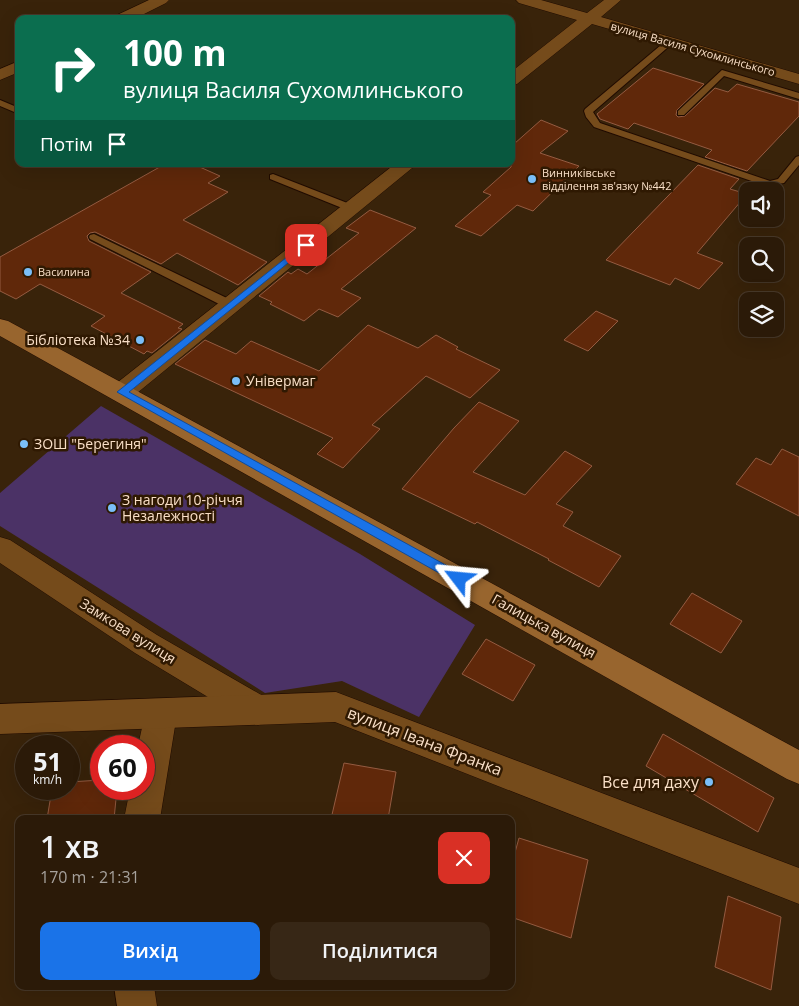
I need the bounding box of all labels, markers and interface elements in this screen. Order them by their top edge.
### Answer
street label: вулиця Василя Сухомлинського [609,18,777,79]
text: 100 m [123,29,227,76]
icon: right [40,35,105,100]
text: вулиця Василя Сухомлинського [123,74,463,104]
icon: arrive [103,130,131,158]
text: Потім [40,131,93,157]
place label: Винниківське відділення зв'язку №442 [542,165,671,193]
marker: Винниківське відділення зв'язку №442 [526,173,538,185]
map controls [739,182,784,337]
button: sound [739,182,784,227]
pin [285,224,327,266]
icon: arrive [292,231,320,259]
button: search [739,237,784,282]
place label: Василина [38,264,90,279]
marker: Василина [22,266,34,278]
button: layers [739,292,784,337]
place label: Бібліотека №34 [26,330,130,349]
marker: Бібліотека №34 [134,334,146,346]
place label: Універмаг [246,371,316,390]
marker: Універмаг [230,375,242,387]
place label: ЗОШ "Берегиня" [34,434,147,453]
marker: ЗОШ "Берегиня" [18,438,30,450]
place label: З нагоди 10-річчя Незалежності [122,490,243,525]
marker: З нагоди 10-річчя Незалежності [106,502,118,514]
position arrow [432,552,484,604]
street label: Галицька вулиця [489,589,600,662]
street label: Замкова вулиця [77,593,180,668]
street label: вулиця Івана Франка [345,701,505,781]
speed limit sign: 60 [90,735,155,800]
text: 51 [33,744,62,778]
text: km/h [33,771,62,788]
place label: Все для даху [602,771,700,793]
marker: Все для даху [703,776,715,788]
text: 1 хв [40,826,100,867]
button: close [438,832,490,884]
text: 170 m · 21:31 [40,866,140,888]
button: Вихід [40,922,260,980]
button: Поділитися [270,922,490,980]

